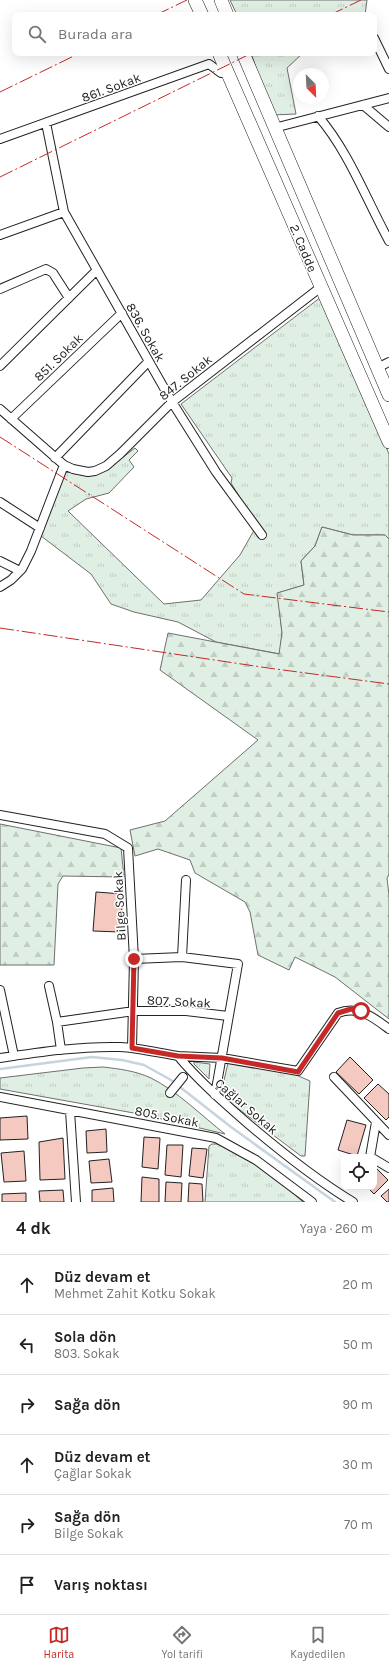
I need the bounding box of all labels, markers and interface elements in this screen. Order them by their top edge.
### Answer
search box [12,12,377,56]
icon: search [26,23,48,45]
text: Burada ara [58,25,133,43]
north arrow [293,68,329,104]
street label: 861. Sokak [80,70,143,105]
street label: 2. Cadde [287,222,320,275]
street label: 836. Sokak [123,300,168,364]
street label: 851. Sokak [31,330,86,384]
street label: 847. Sokak [156,352,215,403]
street label: Bilge Sokak [110,871,129,941]
route end [125,950,143,968]
street label: 807. Sokak [147,992,211,1011]
route start [352,1002,370,1020]
street label: Çağlar Sokak [212,1075,281,1138]
street label: 805. Sokak [133,1103,200,1130]
map controls [341,1154,377,1190]
button: locate [341,1154,377,1190]
text: 4 dk [16,1218,51,1238]
text: Yaya · 260 m [300,1221,373,1236]
text: Düz devam et [54,1268,151,1286]
icon: ahead [16,1274,38,1296]
text: 20 m [343,1277,373,1292]
text: Mehmet Zahit Kotku Sokak [54,1286,216,1301]
text: Sola dön [54,1328,116,1346]
icon: left [16,1334,38,1356]
text: 50 m [343,1337,373,1352]
text: 803. Sokak [54,1346,120,1361]
icon: right [16,1394,38,1416]
text: Sağa dön [54,1396,121,1414]
text: 90 m [342,1397,373,1412]
text: Düz devam et [54,1448,151,1466]
icon: ahead [16,1454,38,1476]
text: 30 m [342,1457,373,1472]
text: Çağlar Sokak [54,1466,132,1481]
text: Sağa dön [54,1508,121,1526]
icon: right [16,1514,38,1536]
text: 70 m [344,1517,373,1532]
text: Bilge Sokak [54,1526,123,1541]
icon: arrive [16,1574,38,1596]
text: Varış noktası [54,1576,148,1594]
tab: Harita [44,1624,74,1661]
tab: Yol tarifi [162,1624,203,1661]
tab: Kaydedilen [290,1624,345,1661]

